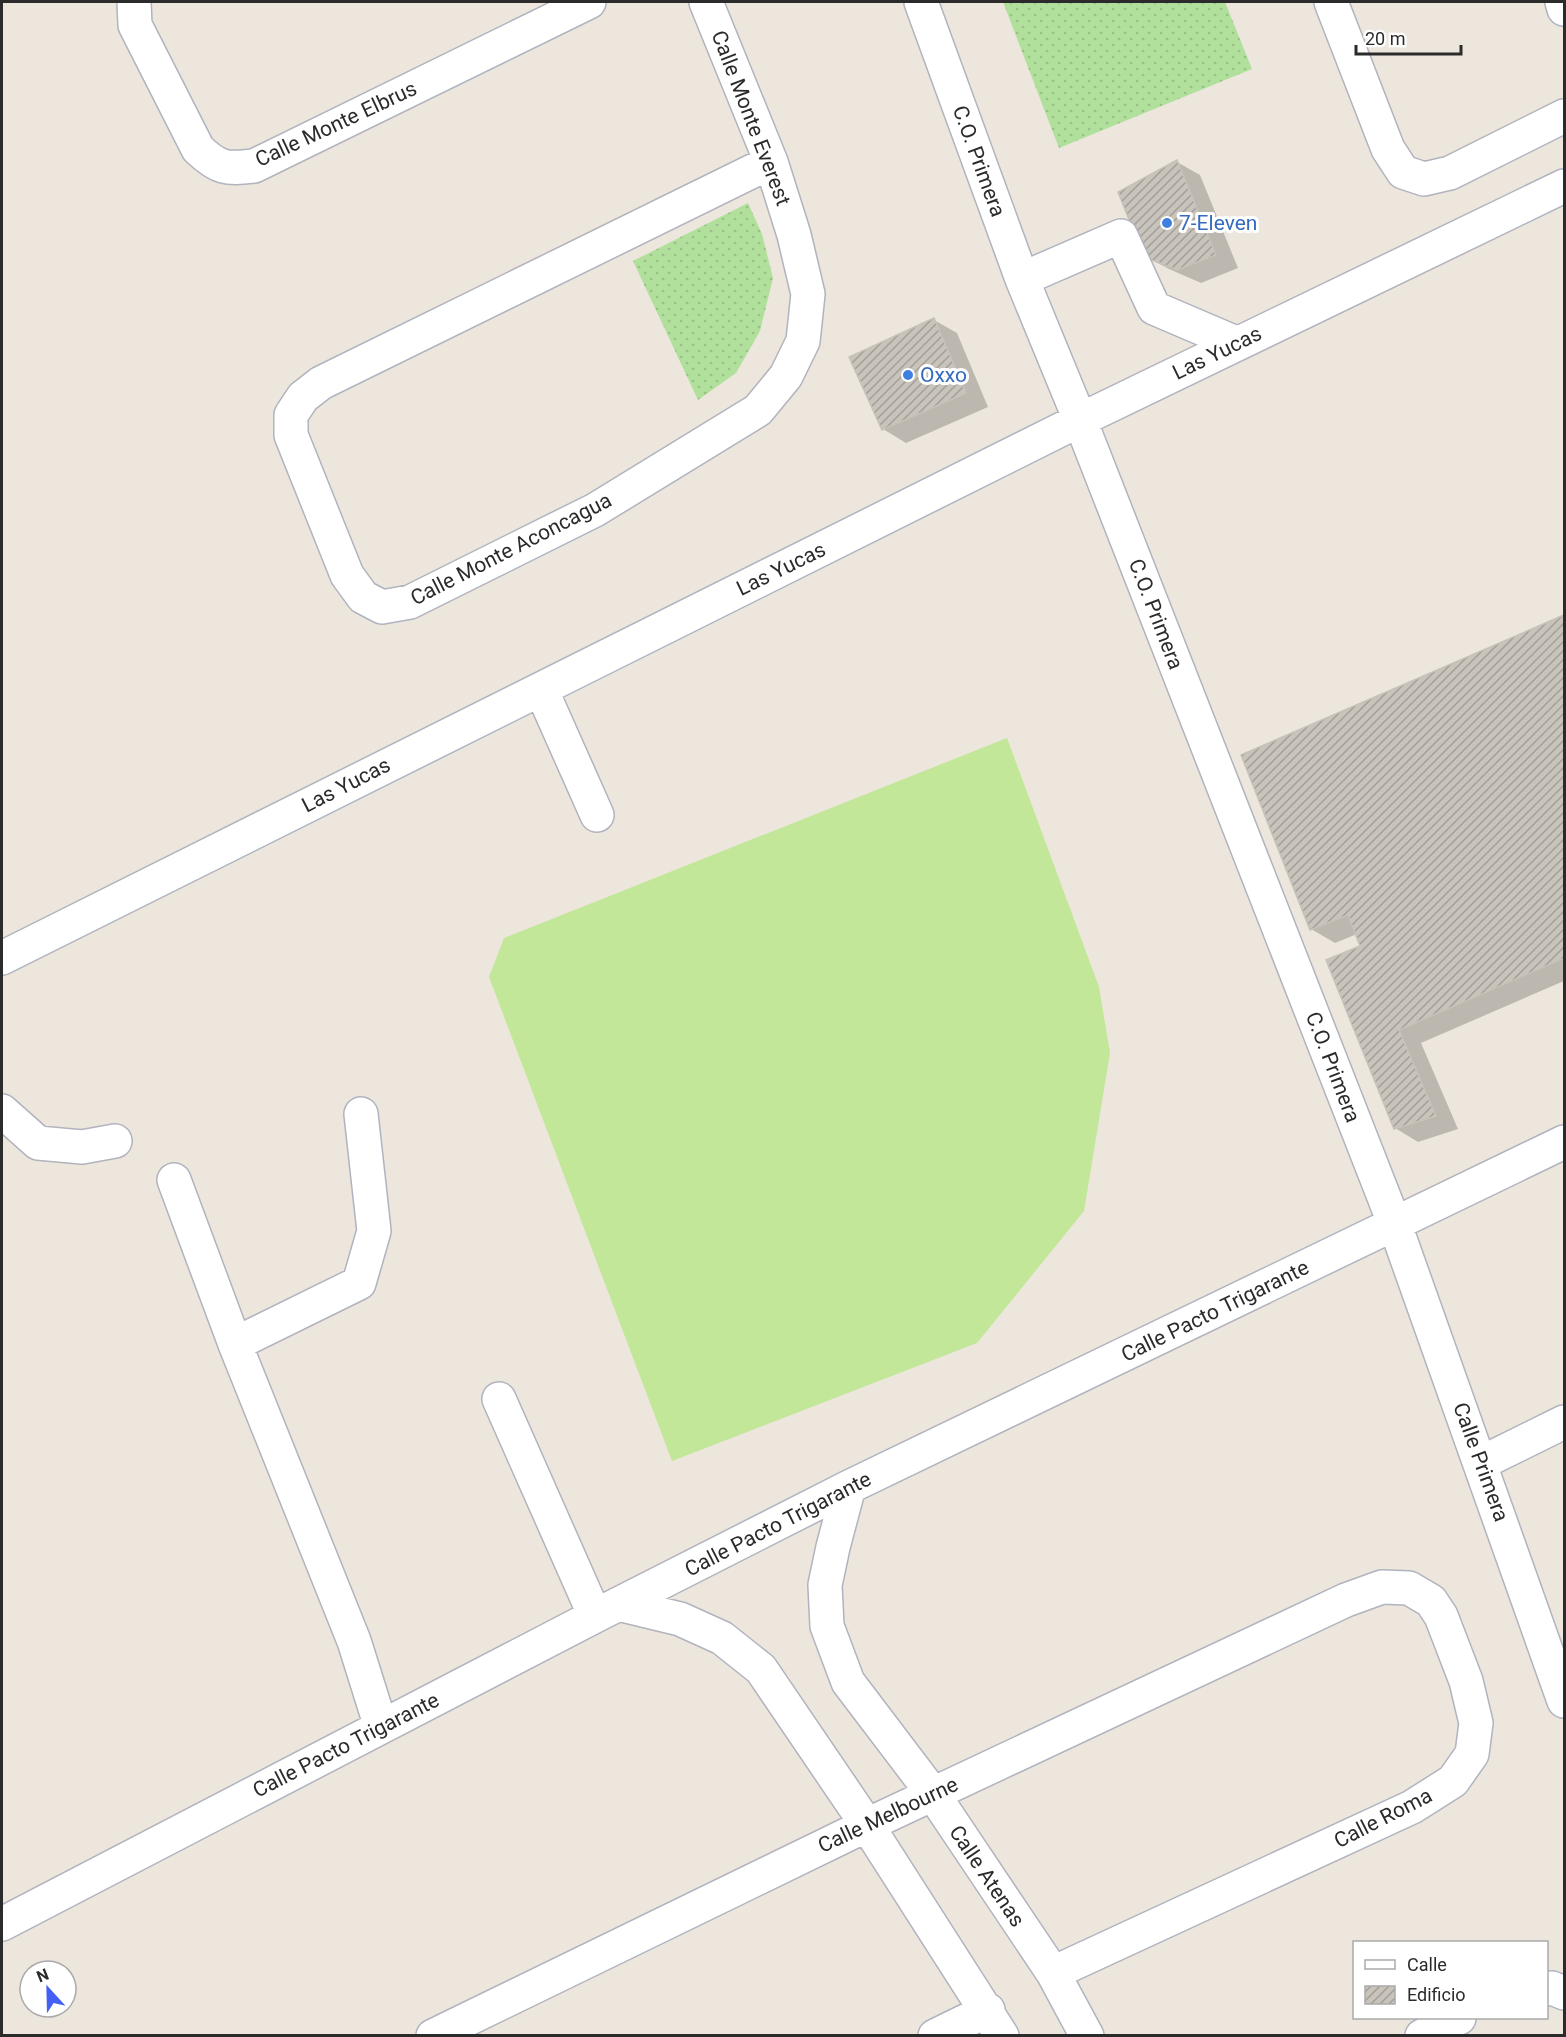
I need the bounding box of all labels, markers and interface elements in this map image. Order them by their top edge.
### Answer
scale bar [1356,18,1461,56]
street label: Calle Monte Everest [707,27,795,209]
text: 20 m [1365,28,1405,49]
street label: Calle Monte Elbrus [252,76,420,172]
street label: C.O. Primera [948,102,1010,220]
place label: 7-Eleven [1179,211,1257,235]
marker: 7-Eleven [1160,216,1174,230]
street label: Las Yucas [1169,321,1265,385]
place label: Oxxo [920,363,967,387]
marker: Oxxo [901,368,915,382]
street label: Calle Monte Aconcagua [407,488,615,610]
street label: Las Yucas [733,537,829,601]
street label: C.O. Primera [1124,555,1188,673]
street label: Las Yucas [298,753,394,817]
street label: C.O. Primera [1301,1008,1365,1126]
street label: Calle Pacto Trigarante [1117,1255,1313,1367]
street label: Calle Primera [1448,1399,1514,1525]
street label: Calle Pacto Trigarante [681,1467,875,1581]
street label: Calle Pacto Trigarante [249,1688,443,1802]
street label: Calle Melbourne [814,1772,962,1858]
street label: Calle Roma [1330,1783,1436,1853]
street label: Calle Atenas [944,1821,1030,1931]
legend [1353,1941,1548,2019]
text: Calle [1407,1954,1447,1975]
north arrow [18,1959,78,2019]
text: N [34,1965,51,1986]
text: Edificio [1407,1984,1466,2005]

